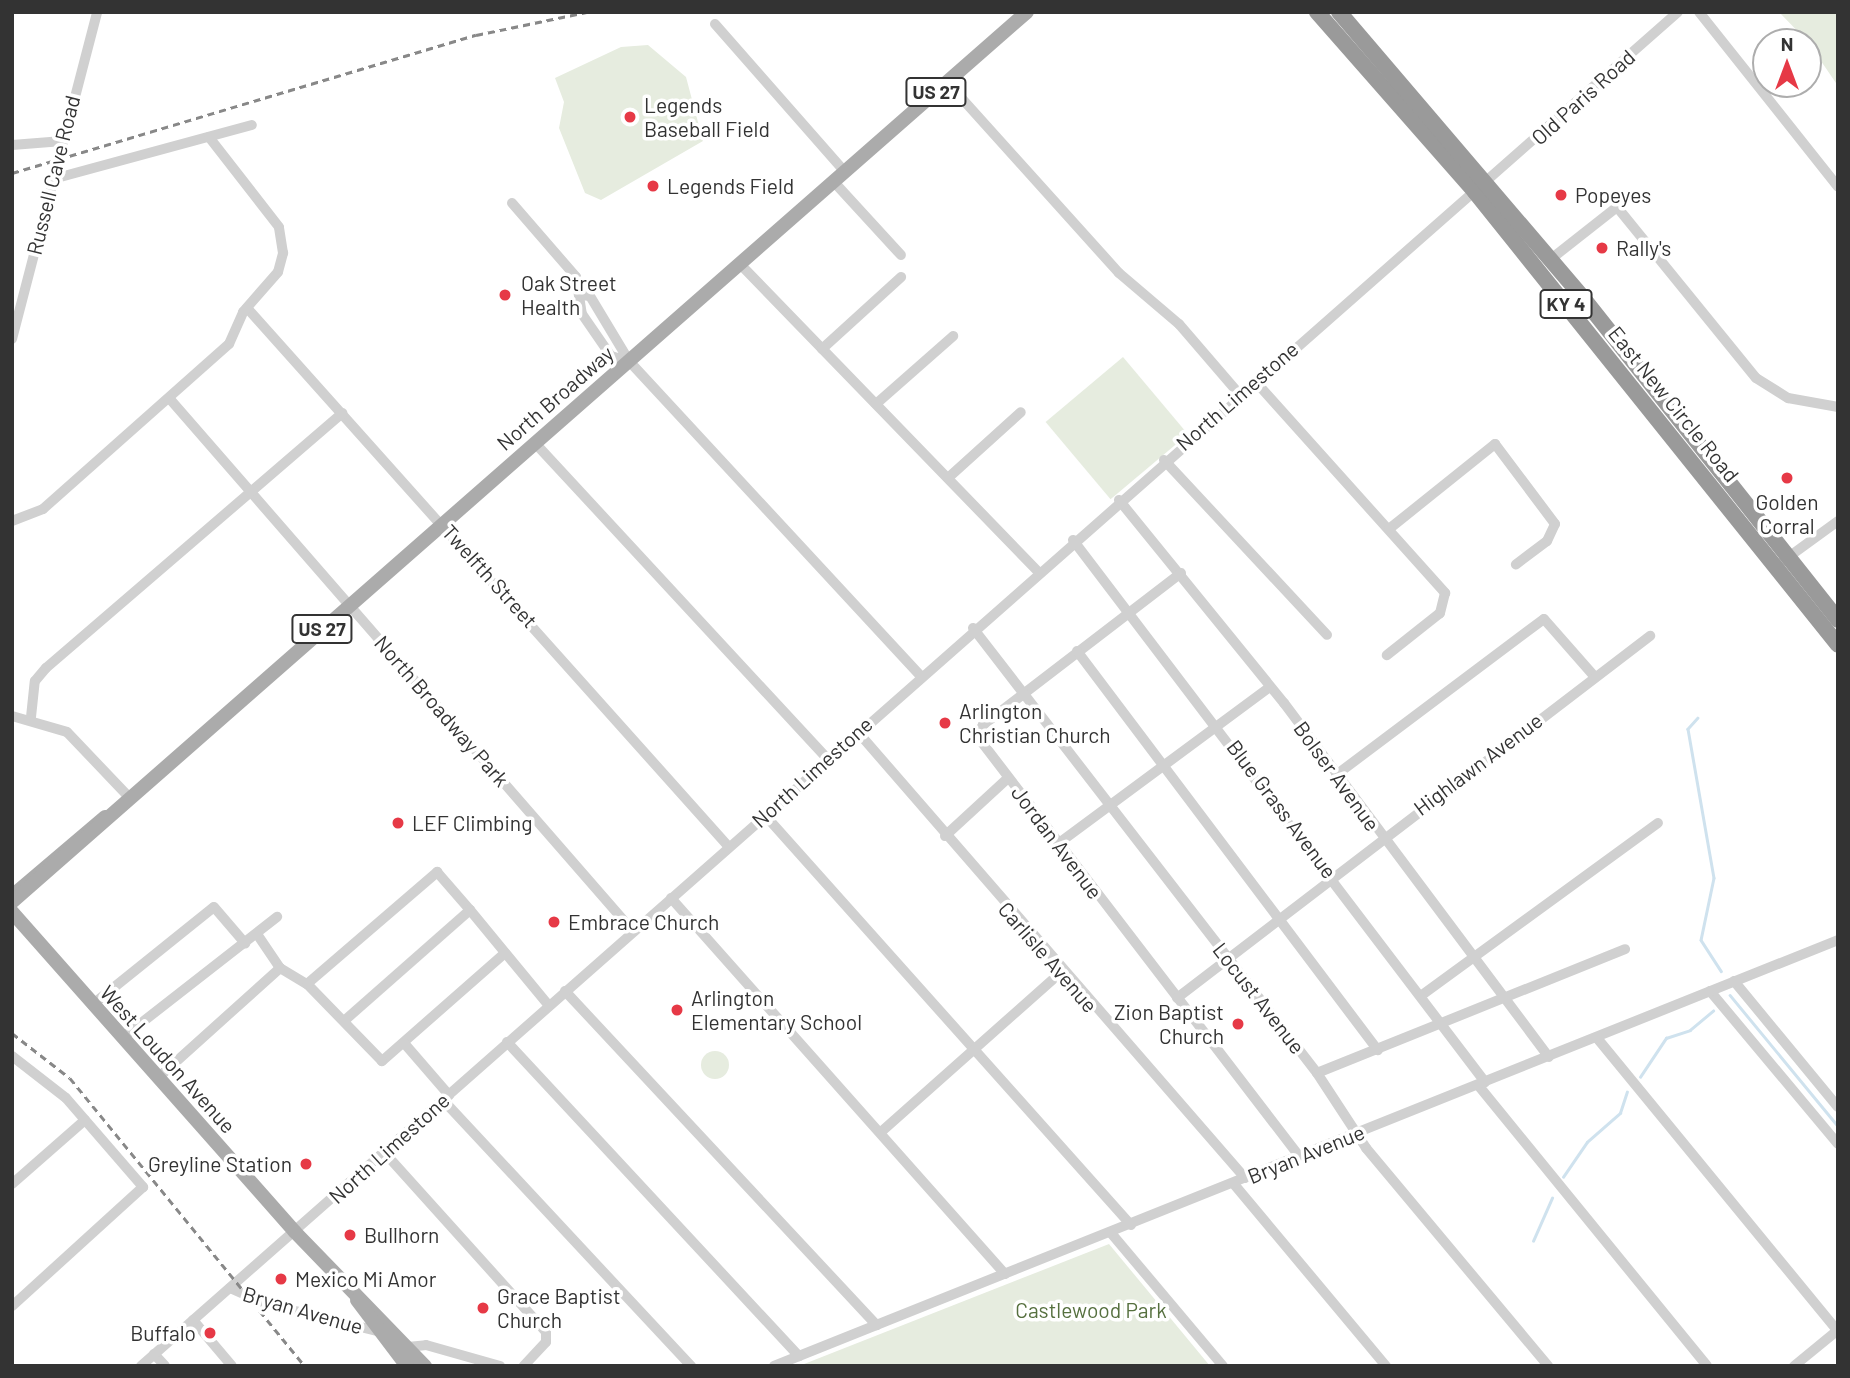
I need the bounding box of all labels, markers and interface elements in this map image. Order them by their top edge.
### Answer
north arrow [1752,28,1822,98]
text: N [1781,32,1793,55]
street label: Old Paris Road [1526,44,1640,150]
road number: US 27 [904,76,968,108]
place label: Legends Baseball Field [644,92,770,142]
street label: Russell Cave Road [21,93,85,257]
marker: Legends Baseball Field [622,109,638,125]
place label: Legends Field [667,173,794,199]
marker: Legends Field [645,178,661,194]
place label: Popeyes [1575,182,1651,208]
marker: Popeyes [1553,187,1569,203]
place label: Rally's [1616,235,1671,261]
marker: Rally's [1594,240,1610,256]
place label: Oak Street Health [521,270,617,320]
marker: Oak Street Health [495,285,515,305]
road number: KY 4 [1538,288,1594,320]
street label: East New Circle Road [1603,321,1745,487]
street label: North Limestone [1171,336,1303,456]
street label: North Broadway [492,341,618,455]
marker: Golden Corral [1779,470,1795,486]
place label: Golden Corral [1755,489,1819,539]
street label: Twelfth Street [437,519,543,633]
road number: US 27 [290,614,354,644]
street label: North Broadway Park [370,630,514,792]
place label: Arlington Christian Church [959,698,1110,748]
street label: Highlawn Avenue [1409,707,1547,821]
street label: North Limestone [747,711,877,833]
marker: Arlington Christian Church [937,715,953,731]
street label: Bolser Avenue [1289,716,1385,836]
street label: Blue Grass Avenue [1222,735,1342,883]
street label: Jordan Avenue [1006,780,1108,904]
place label: LEF Climbing [412,810,532,836]
marker: LEF Climbing [390,815,406,831]
street label: Carlisle Avenue [993,897,1103,1017]
place label: Embrace Church [568,909,719,935]
marker: Embrace Church [546,914,562,930]
street label: Locust Avenue [1208,937,1310,1059]
street label: West Loudon Avenue [95,980,241,1138]
place label: Arlington Elementary School [691,985,862,1035]
place label: Zion Baptist Church [1114,999,1224,1049]
marker: Arlington Elementary School [669,1002,685,1018]
marker: Zion Baptist Church [1230,1016,1246,1032]
street label: North Limestone [324,1087,454,1209]
street label: Bryan Avenue [1244,1119,1368,1189]
place label: Greyline Station [148,1151,292,1177]
marker: Greyline Station [298,1156,314,1172]
place label: Bullhorn [364,1222,439,1248]
marker: Bullhorn [342,1227,358,1243]
place label: Mexico Mi Amor [295,1266,436,1292]
marker: Mexico Mi Amor [273,1271,289,1287]
street label: Bryan Avenue [240,1281,366,1339]
place label: Grace Baptist Church [497,1283,621,1333]
park label: Castlewood Park [1015,1297,1167,1323]
marker: Grace Baptist Church [475,1300,491,1316]
place label: Buffalo [130,1320,196,1346]
marker: Buffalo [202,1325,218,1341]

